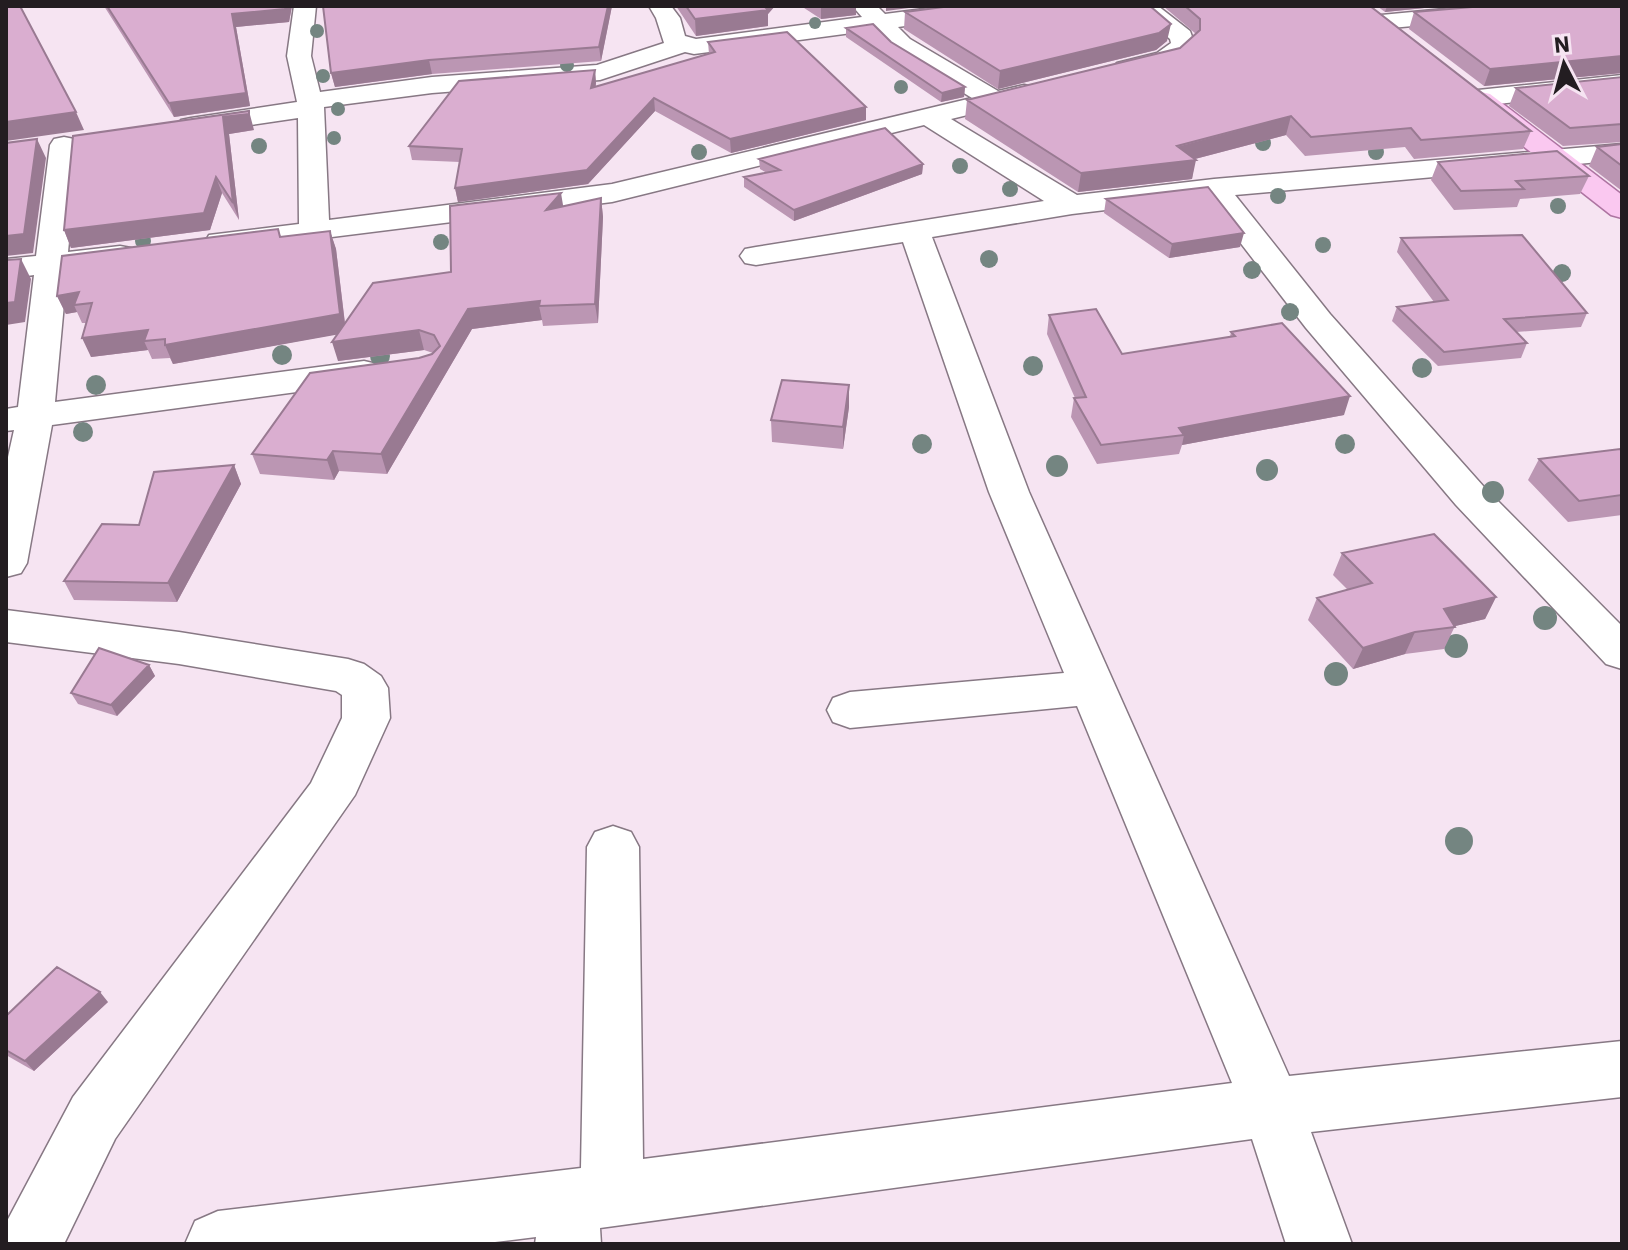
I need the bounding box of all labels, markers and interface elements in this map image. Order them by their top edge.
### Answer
north arrow [1524,24,1604,104]
text: N [1552,28,1571,59]

